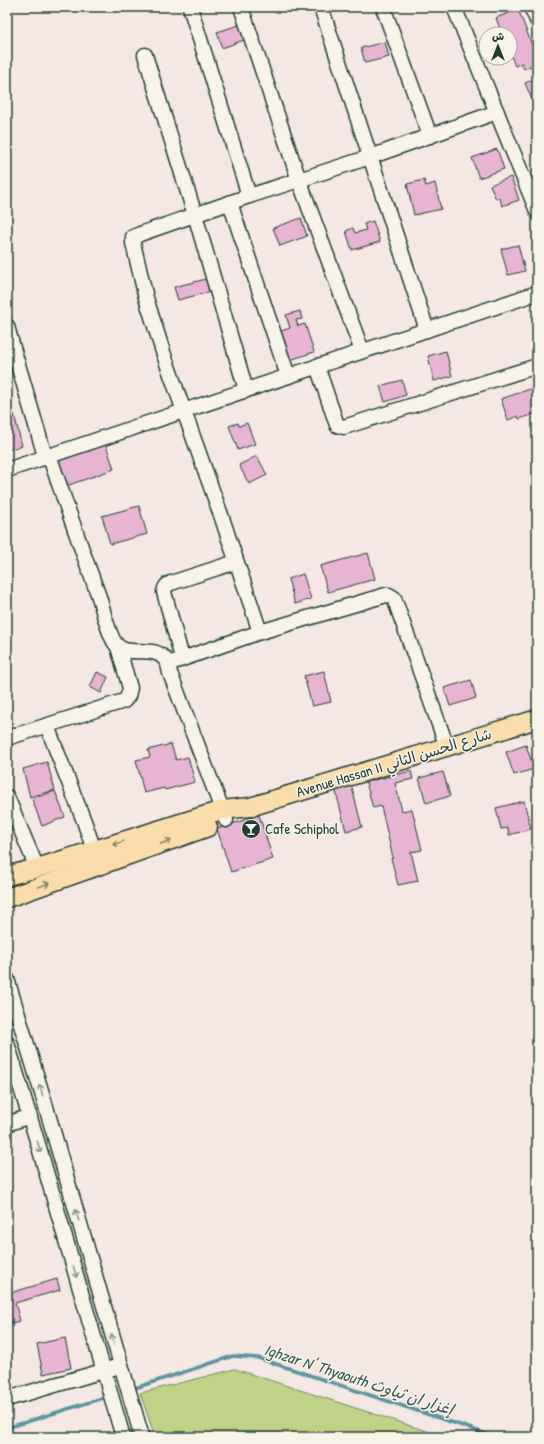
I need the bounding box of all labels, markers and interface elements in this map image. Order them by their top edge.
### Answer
north arrow [478,26,518,66]
text: ش [492,29,504,43]
street label: Avenue Hassan II شارع الحسن الثاني [294,723,495,805]
bar icon: Cafe Schiphol [240,818,262,840]
place label: Cafe Schiphol [265,818,339,839]
one-way arrow [160,837,172,845]
one-way arrow [112,839,124,847]
one-way arrow [37,881,49,889]
one-way arrow [37,1084,44,1097]
one-way arrow [36,1140,43,1153]
one-way arrow [73,1209,80,1222]
one-way arrow [72,1265,79,1278]
one-way arrow [109,1334,116,1347]
water label: Ighzar N' Thyaouth إغزار ان ثياوث [262,1338,458,1421]

